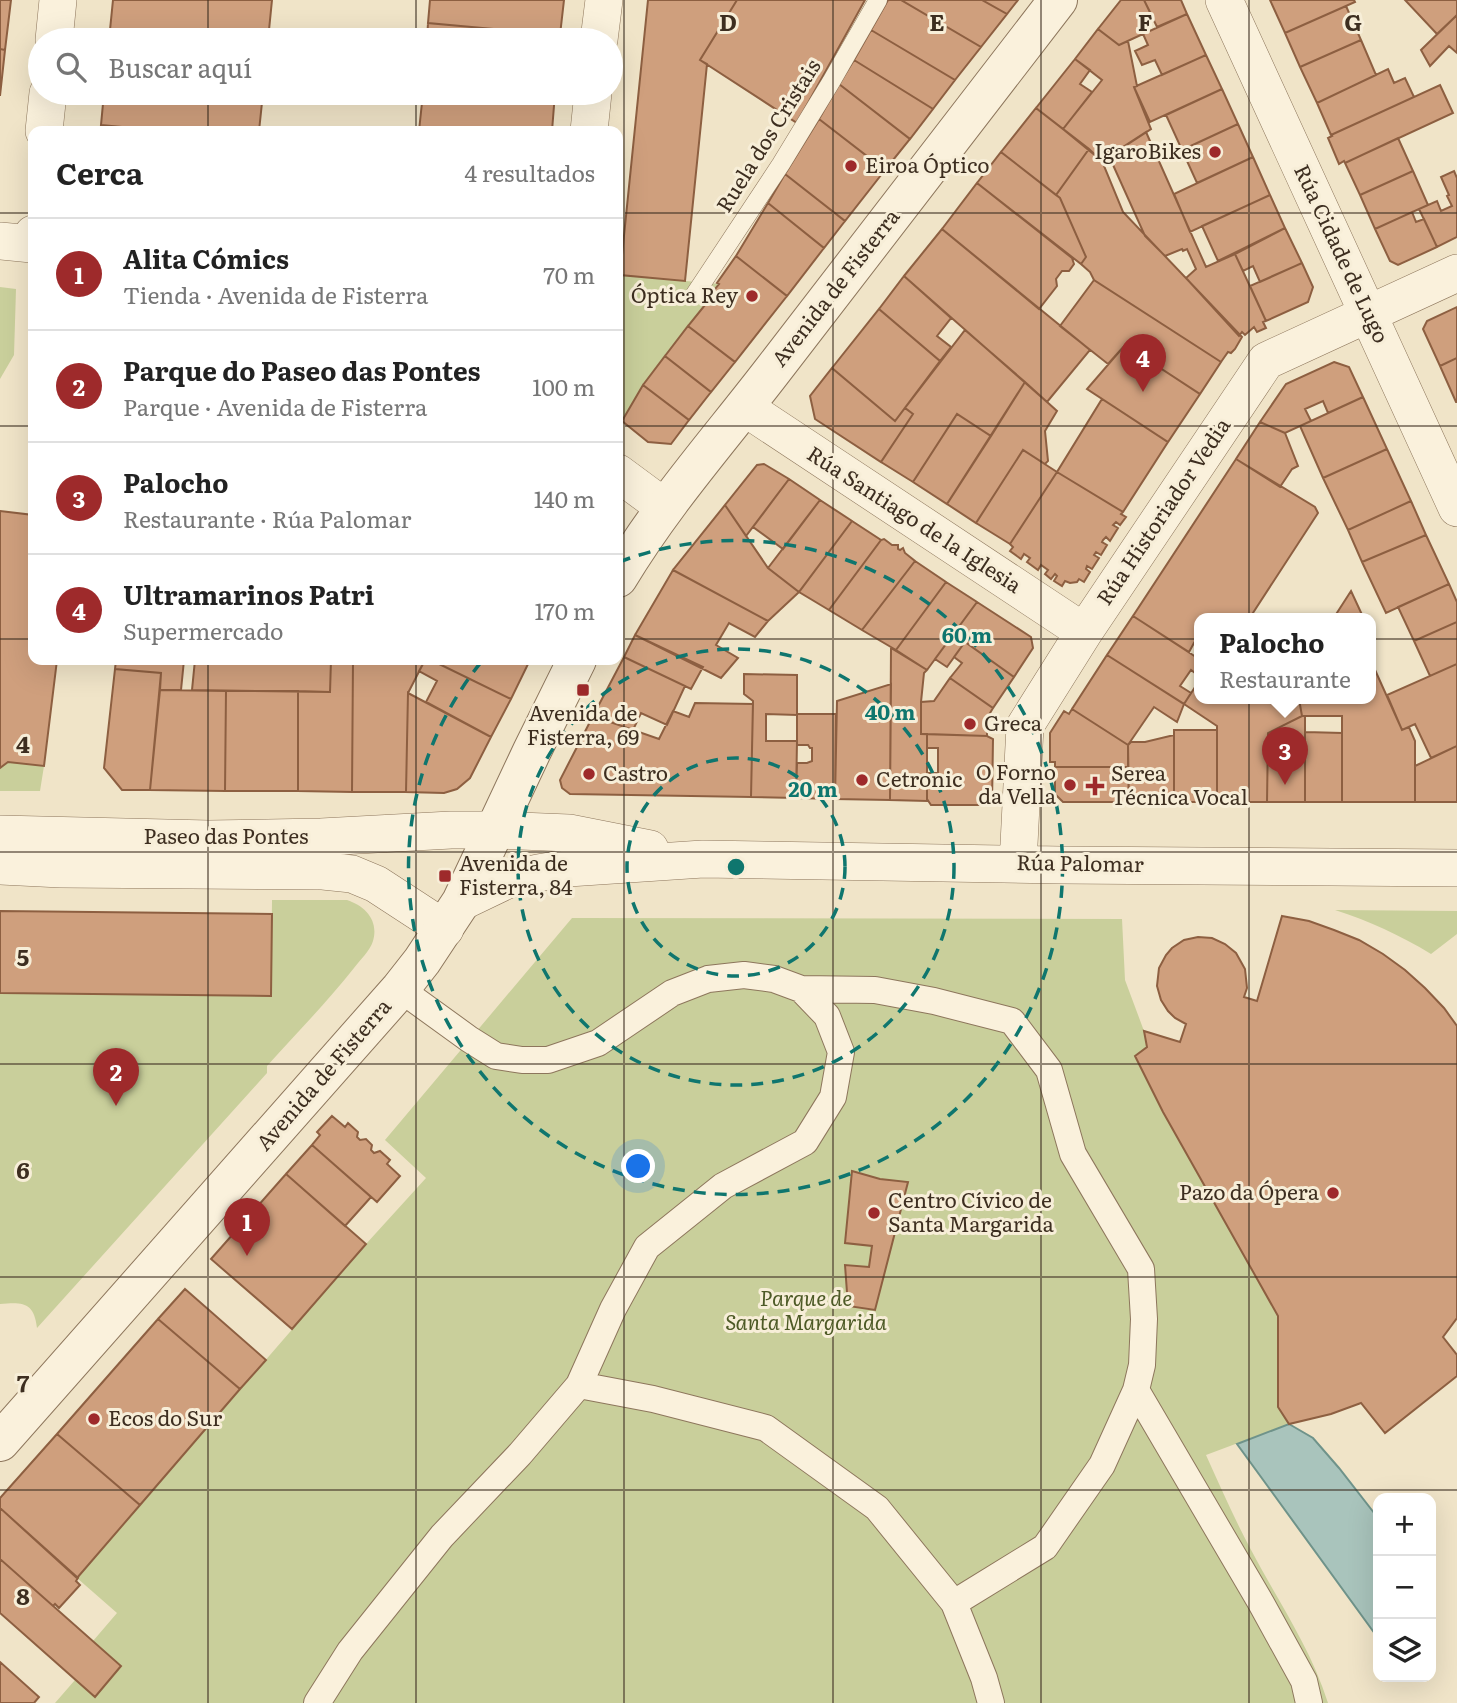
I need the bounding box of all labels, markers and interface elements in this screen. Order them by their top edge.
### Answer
text: D [719,4,737,38]
text: E [929,4,945,38]
text: F [1138,4,1153,38]
text: G [1344,4,1362,38]
search box [28,28,623,105]
text: Buscar aquí [108,47,252,86]
icon: search [52,48,90,86]
street label: Ruela dos Cristais [707,52,827,218]
place label: IgaroBikes [1094,134,1201,165]
marker: IgaroBikes [1207,144,1223,160]
place label: Eiroa Óptico [865,148,990,179]
text: Cerca [56,150,143,194]
text: 4 resultados [464,155,595,189]
marker: Eiroa Óptico [843,158,859,174]
street label: Rúa Cidade de Lugo [1288,158,1398,347]
street label: Avenida de Fisterra [763,201,906,372]
text: Alita Cómics [123,238,289,277]
text: 1 [74,257,84,291]
text: 70 m [543,257,595,291]
text: Tienda · Avenida de Fisterra [123,277,428,311]
place label: Óptica Rey [631,278,739,309]
marker: Óptica Rey [744,288,760,304]
pin: 4 [1120,334,1166,392]
text: Parque do Paseo das Pontes [123,350,480,389]
text: 2 [73,369,85,403]
text: 100 m [532,369,595,403]
text: Parque · Avenida de Fisterra [123,389,427,423]
street label: Rúa Historiador Vedia [1088,410,1237,610]
street label: Rúa Santiago de la Iglesia [802,437,1029,599]
text: Palocho [123,462,228,501]
text: 3 [73,481,85,515]
text: 140 m [534,481,595,515]
text: Restaurante · Rúa Palomar [123,501,411,535]
text: Ultramarinos Patri [123,574,374,613]
text: 4 [72,593,86,627]
text: 170 m [534,593,595,627]
text: Supermercado [123,613,283,647]
popup [1194,613,1376,704]
text: 60 m [942,618,992,649]
text: Palocho [1219,622,1325,661]
text: Restaurante [1219,661,1351,695]
marker: Avenida de Fisterra, 69 [575,682,591,698]
text: 40 m [865,695,915,726]
place label: Avenida de Fisterra, 69 [527,696,639,751]
place label: Greca [984,706,1043,737]
marker: Greca [962,716,978,732]
text: 4 [16,726,30,760]
pin: 3 [1262,727,1308,785]
place label: O Forno da Vella [976,755,1057,810]
place label: Castro [603,756,668,787]
place label: Serea Técnica Vocal [1111,756,1248,811]
place label: Cetronic [876,762,963,793]
marker: Castro [581,766,597,782]
text: 20 m [788,772,838,803]
marker: Cetronic [854,772,870,788]
marker: Serea Técnica Vocal [1085,776,1105,796]
marker: O Forno da Vella [1062,777,1078,793]
street label: Paseo das Pontes [144,819,308,850]
street label: Rúa Palomar [1016,845,1144,878]
place label: Avenida de Fisterra, 84 [459,846,573,901]
centre of rings [724,855,748,879]
marker: Avenida de Fisterra, 84 [437,868,453,884]
text: 5 [17,939,29,973]
street label: Avenida de Fisterra [247,990,397,1156]
pin: 2 [93,1048,139,1106]
your location [621,1149,655,1183]
text: 6 [16,1152,30,1186]
place label: Pazo da Ópera [1179,1175,1320,1206]
place label: Centro Cívico de Santa Margarida [888,1183,1055,1238]
marker: Pazo da Ópera [1325,1185,1341,1201]
pin: 1 [224,1198,270,1256]
marker: Centro Cívico de Santa Margarida [866,1205,882,1221]
park label: Parque de Santa Margarida [725,1281,887,1336]
text: 7 [17,1365,30,1399]
place label: Ecos do Sur [108,1401,222,1432]
marker: Ecos do Sur [86,1411,102,1427]
map controls [1373,1493,1436,1682]
button: + [1373,1493,1436,1556]
button: − [1373,1556,1436,1619]
text: 8 [16,1578,30,1612]
button: layers [1373,1619,1436,1682]

